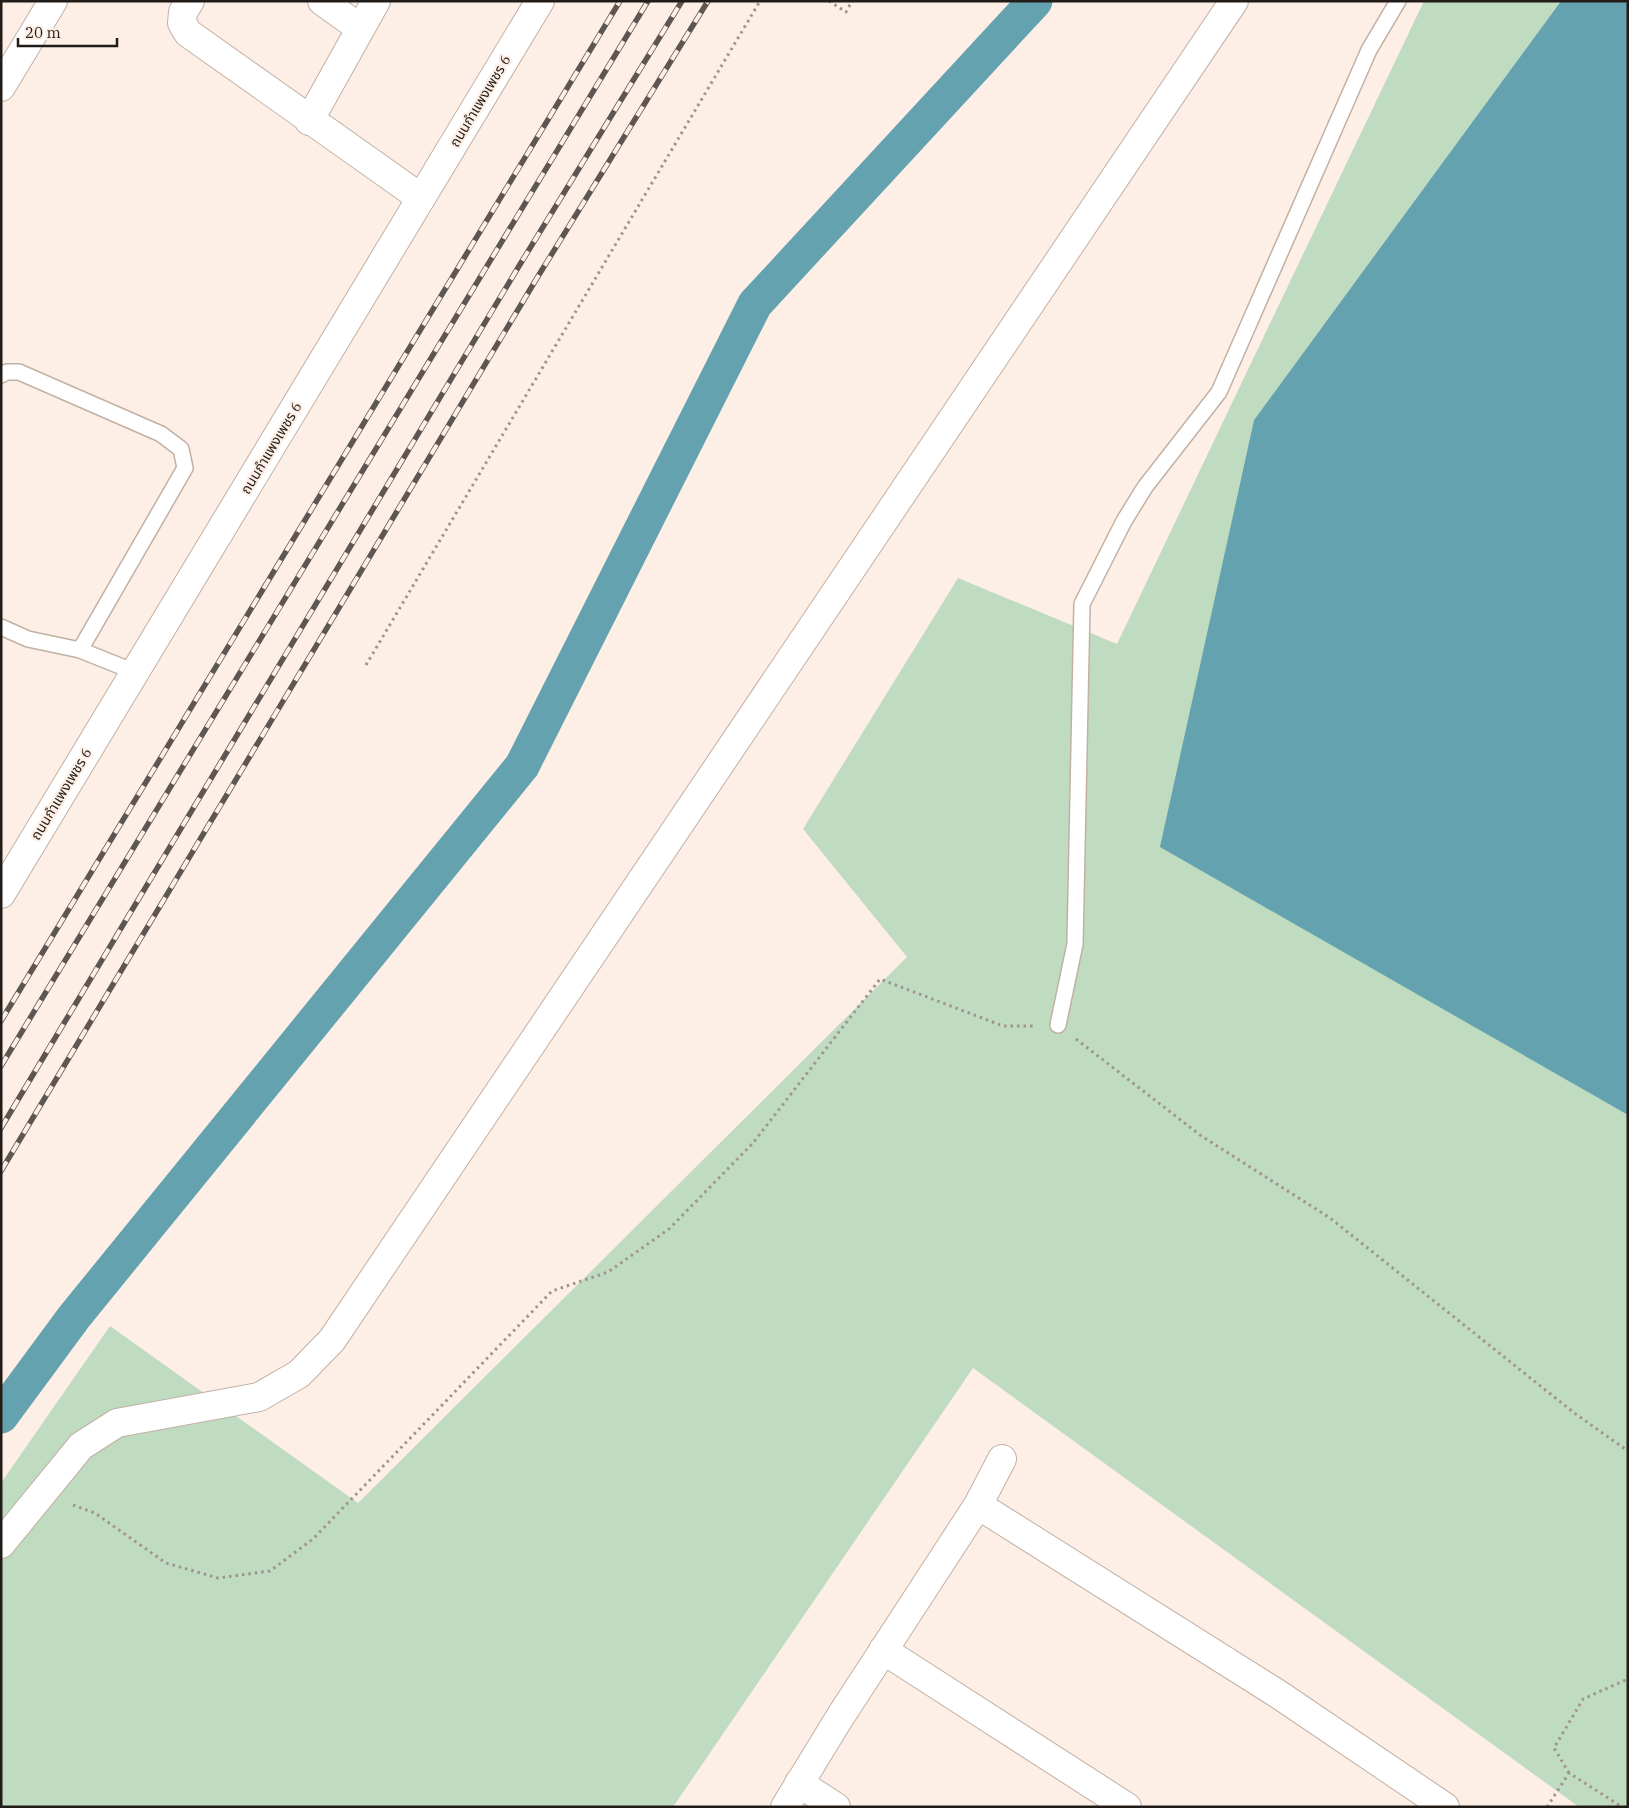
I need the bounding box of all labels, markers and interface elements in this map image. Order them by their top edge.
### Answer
scale bar [18,15,116,47]
text: 20 m [25,23,61,42]
street label: ถนนกำแพงเพชร 6 [445,52,515,150]
street label: ถนนกำแพงเพชร 6 [236,399,306,497]
street label: ถนนกำแพงเพชร 6 [26,745,96,843]

